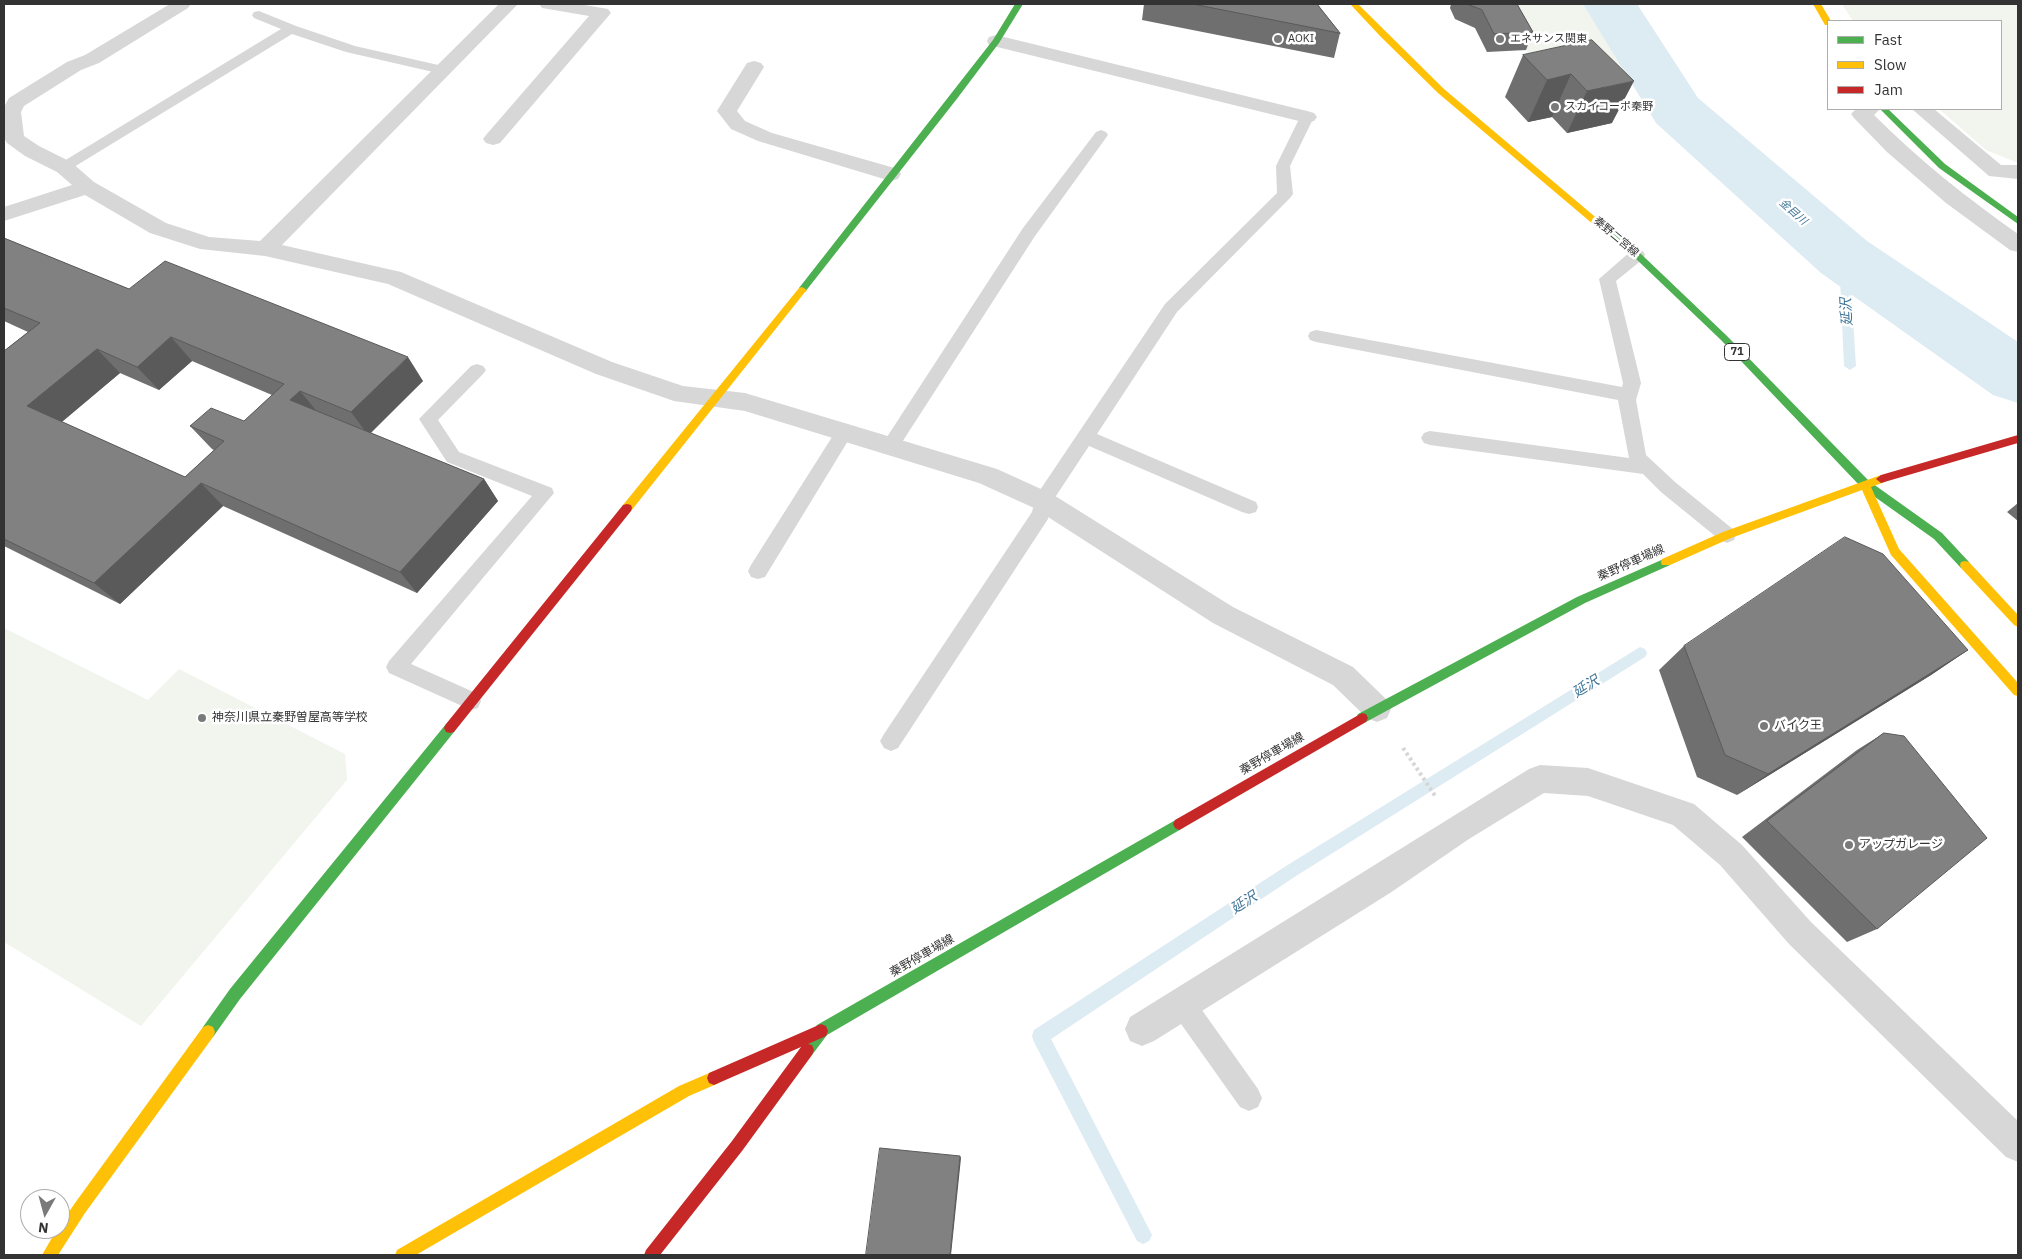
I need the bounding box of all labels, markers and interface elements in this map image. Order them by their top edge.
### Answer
legend [1827,20,2002,110]
text: Fast [1874,30,1902,49]
place label: AOKI [1288,32,1314,46]
place label: エネサンス関東 [1510,32,1587,46]
marker: AOKI [1272,33,1284,45]
marker: エネサンス関東 [1494,33,1506,45]
text: Slow [1874,55,1907,74]
text: Jam [1874,80,1903,99]
place label: スカイコーポ秦野 [1565,100,1653,114]
marker: スカイコーポ秦野 [1549,101,1561,113]
water label: 金目川 [1776,196,1810,228]
street label: 秦野二宮線 [1591,214,1641,260]
water label: 延沢 [1838,298,1856,326]
road number: 71 [1724,344,1750,361]
street label: 秦野停車場線 [1595,542,1667,584]
water label: 延沢 [1570,672,1602,702]
place label: 神奈川県立秦野曽屋高等学校 [212,711,368,725]
marker: 神奈川県立秦野曽屋高等学校 [196,712,208,724]
place label: バイク王 [1774,719,1822,733]
marker: バイク王 [1758,720,1770,732]
street label: 秦野停車場線 [1237,730,1307,778]
place label: アップガレージ [1859,838,1943,852]
marker: アップガレージ [1843,839,1855,851]
water label: 延沢 [1228,888,1260,918]
street label: 秦野停車場線 [887,932,957,980]
north arrow [20,1189,70,1239]
text: N [37,1218,49,1237]

